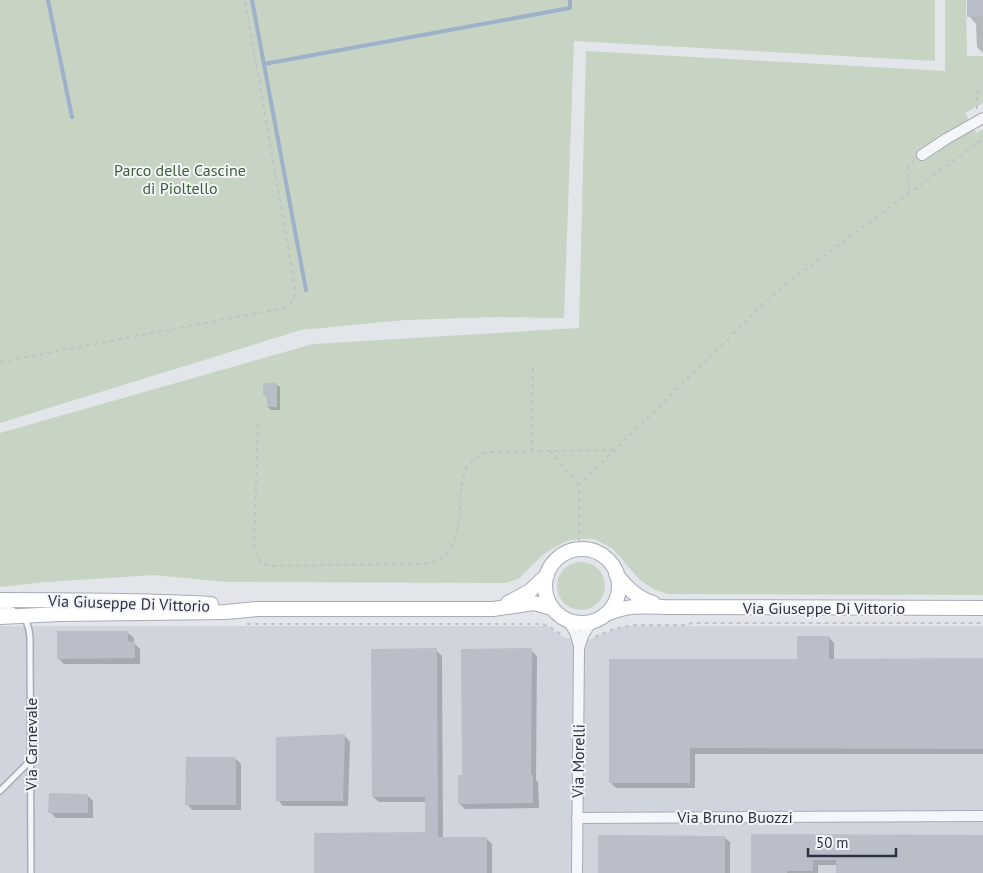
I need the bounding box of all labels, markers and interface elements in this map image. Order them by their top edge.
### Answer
park label: Parco delle Cascine di Pioltello [114,160,246,198]
street label: Via Giuseppe Di Vittorio [47,590,210,616]
street label: Via Giuseppe Di Vittorio [742,598,905,618]
street label: Via Carnevale [21,698,41,791]
street label: Via Morelli [567,724,589,799]
street label: Via Bruno Buozzi [676,807,793,827]
scale bar [808,826,896,858]
text: 50 m [816,833,849,852]

